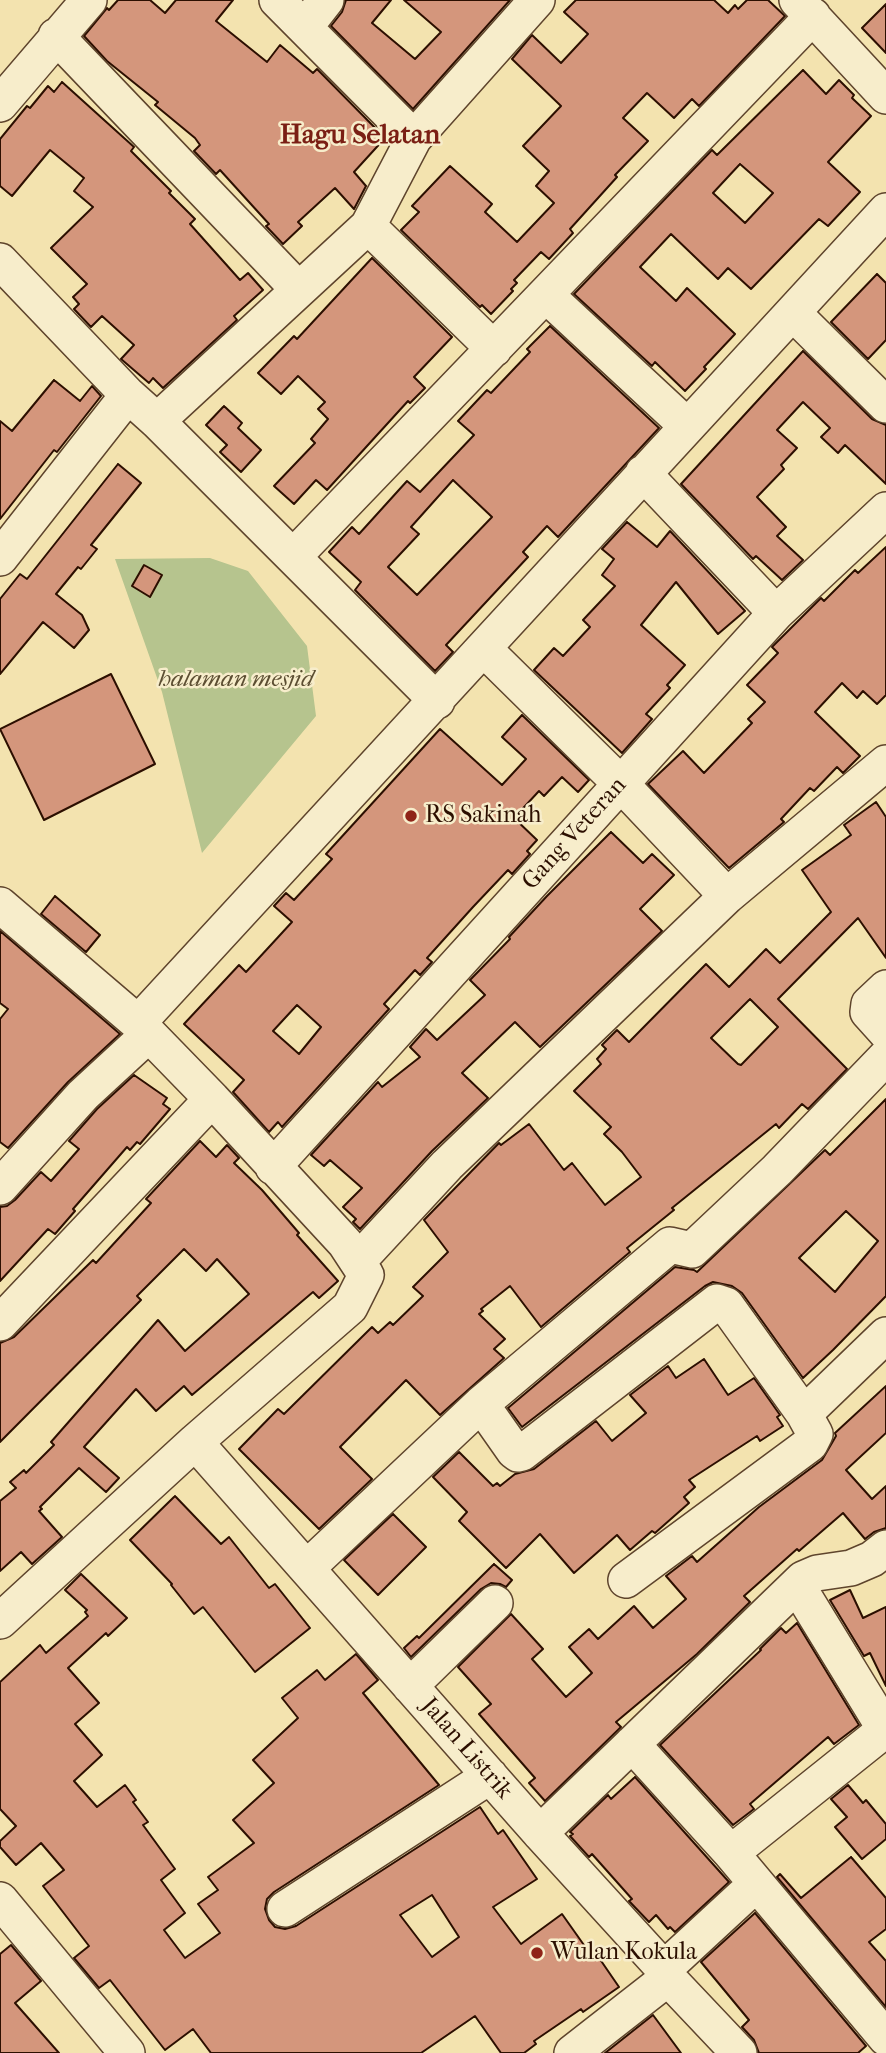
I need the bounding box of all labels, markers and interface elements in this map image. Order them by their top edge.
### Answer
district label: Hagu Selatan [280,119,440,153]
park label: halaman mesjid [159,666,313,694]
street label: Gang Veteran [517,772,633,896]
place label: RS Sakinah [425,802,541,830]
marker: RS Sakinah [403,808,419,824]
street label: Jalan Listrik [414,1692,518,1806]
place label: Wulan Kokula [551,1939,697,1967]
marker: Wulan Kokula [529,1945,545,1961]

